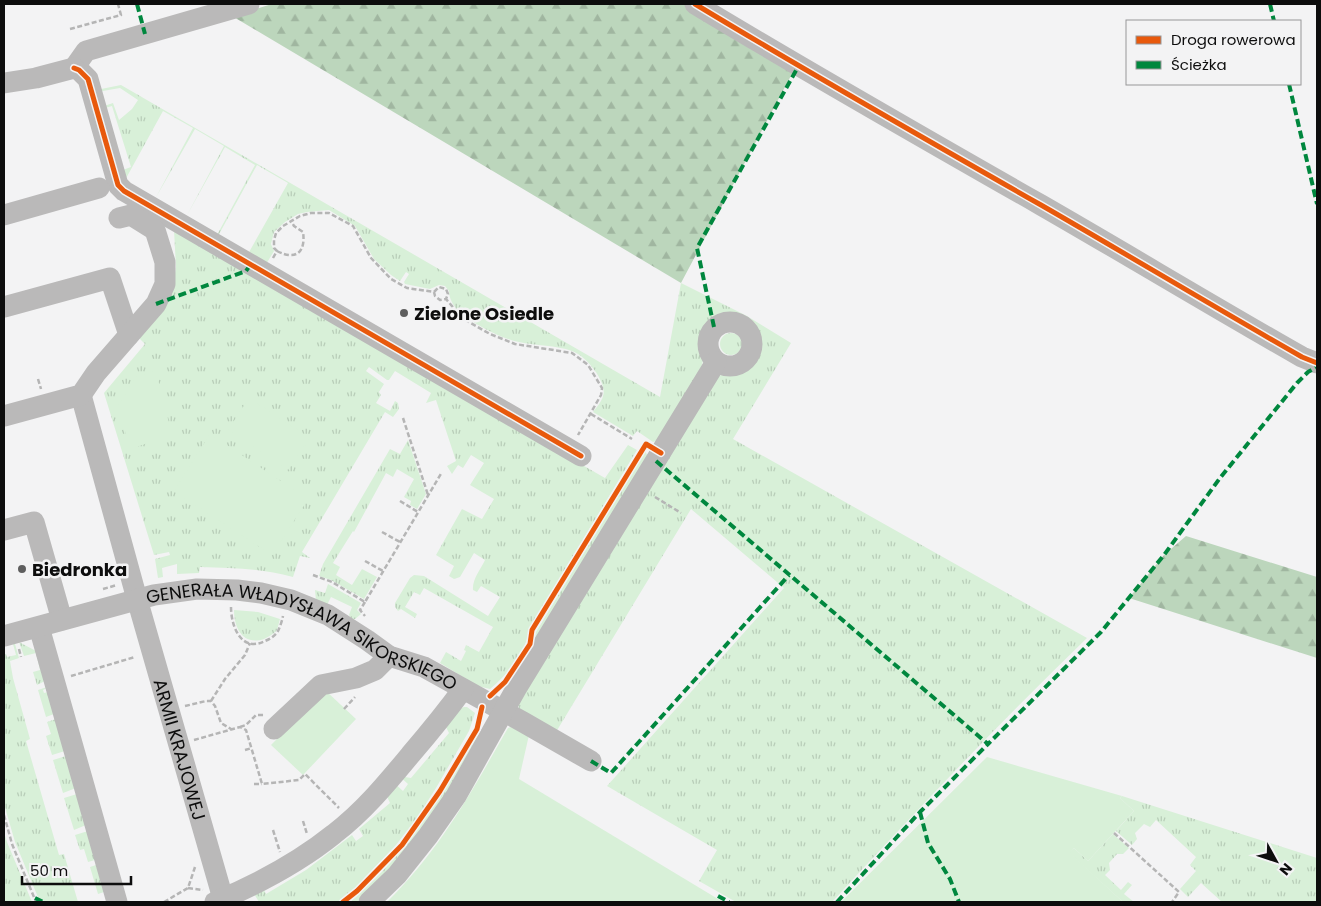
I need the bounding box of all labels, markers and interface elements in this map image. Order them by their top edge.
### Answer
legend [1126,20,1301,85]
text: Droga rowerowa [1171,29,1296,50]
text: Ścieżka [1171,54,1227,75]
place label: Zielone Osiedle [414,301,554,326]
marker: Zielone Osiedle [398,307,410,319]
place label: Biedronka [32,557,127,582]
marker: Biedronka [16,563,28,575]
street label: GENERAŁA WŁADYSŁAWA SIKORSKIEGO [143,576,462,696]
street label: ARMII KRAJOWEJ [148,676,212,823]
north arrow [1251,836,1301,886]
scale bar [22,854,131,886]
text: N [1275,859,1297,880]
text: 50 m [30,860,68,881]

